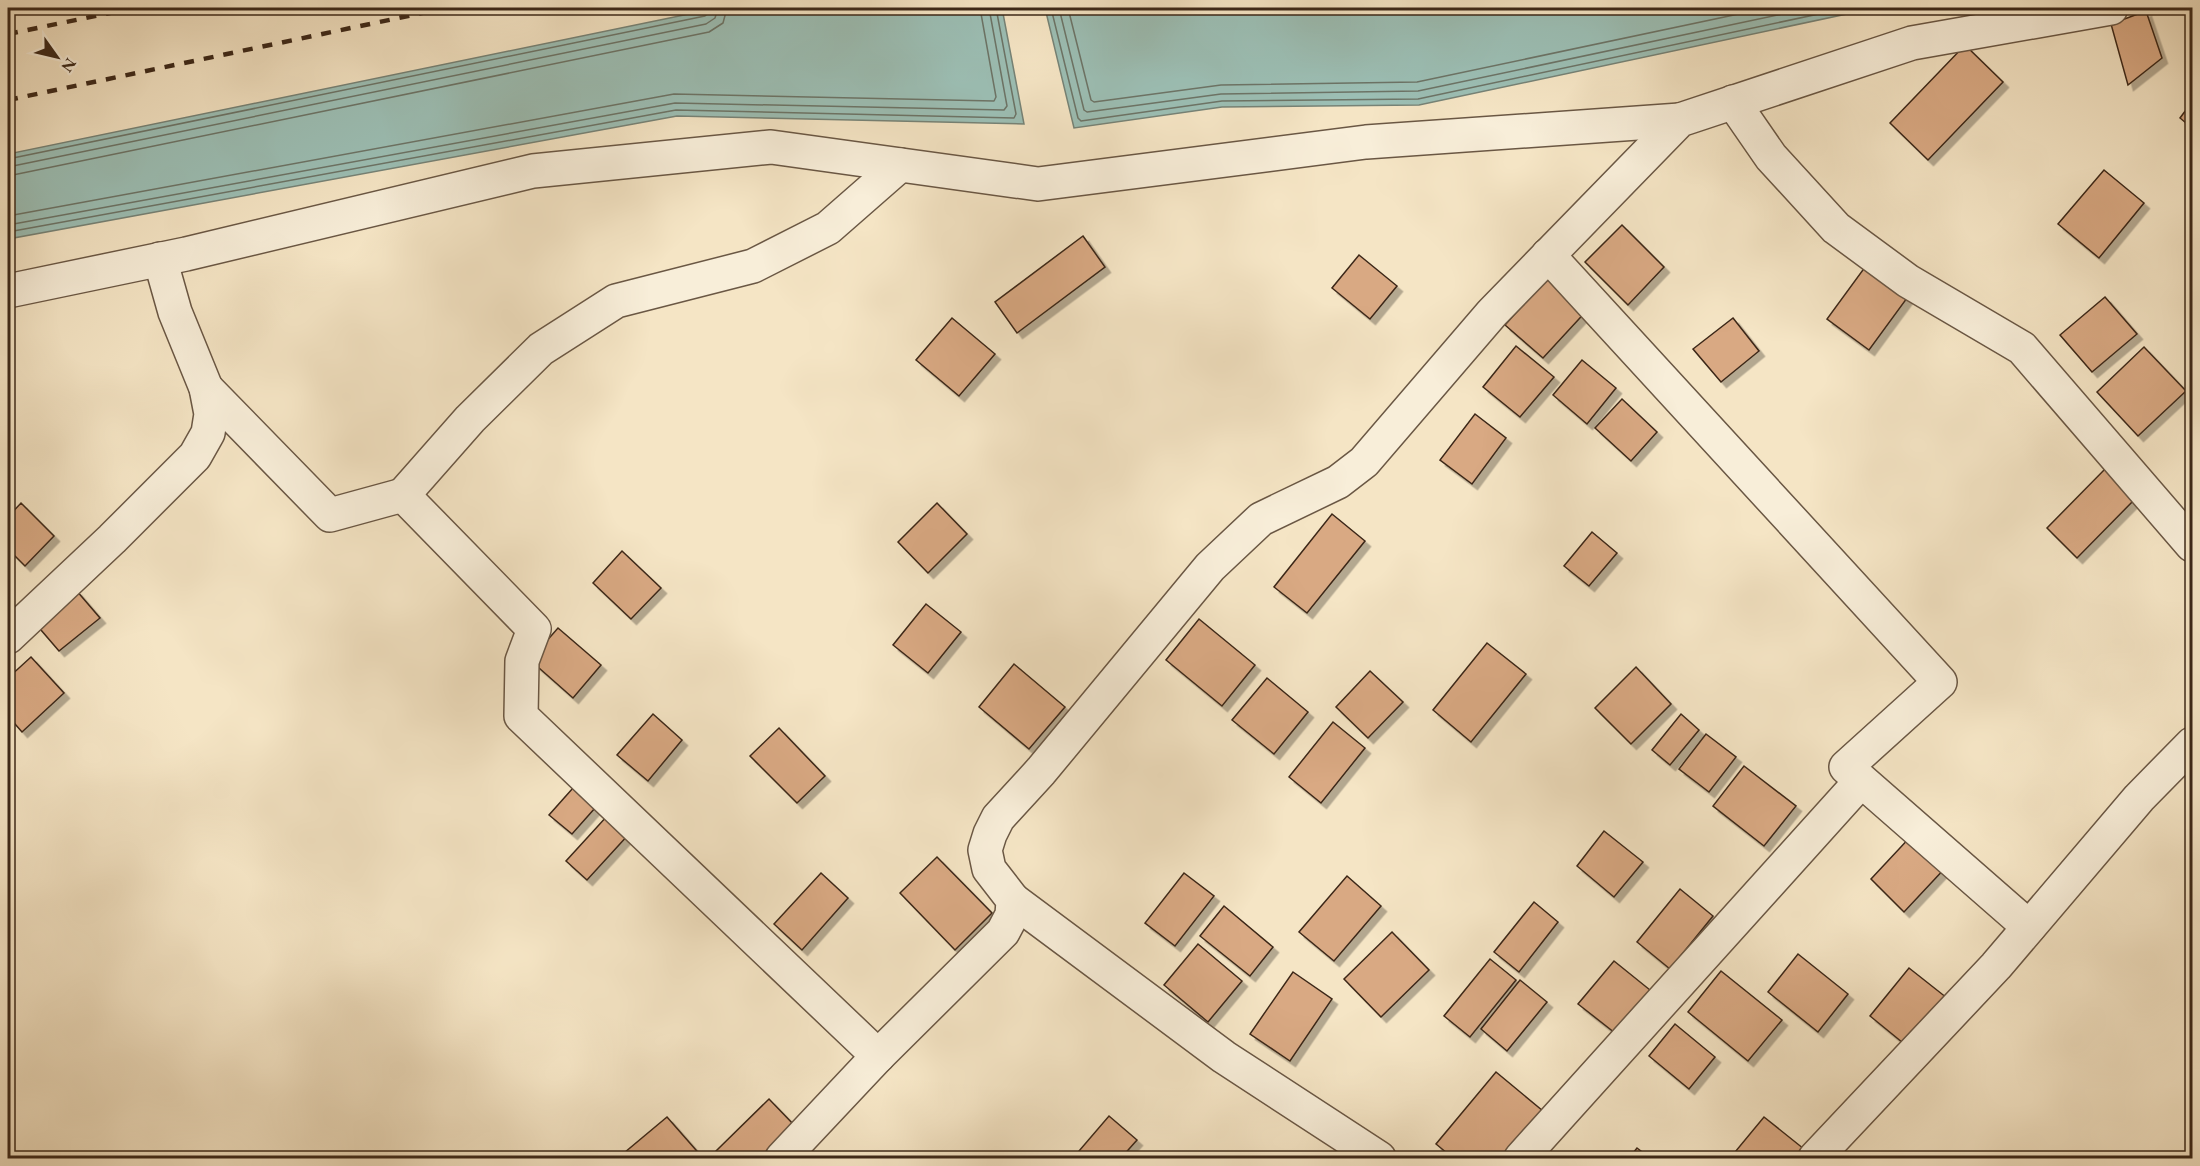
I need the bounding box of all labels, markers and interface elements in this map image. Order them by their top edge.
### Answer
north arrow [27,27,87,87]
text: N [57,54,81,76]

